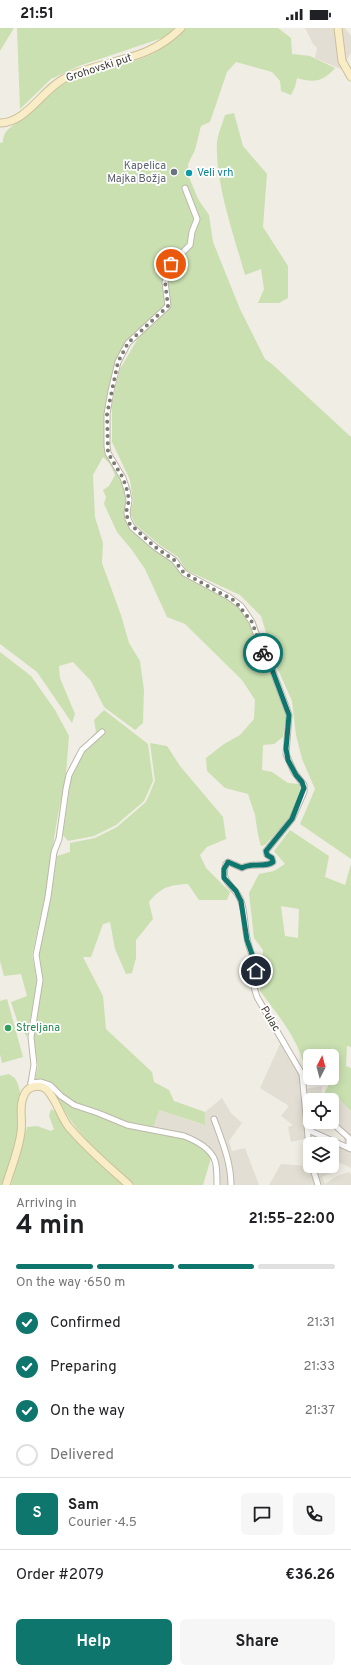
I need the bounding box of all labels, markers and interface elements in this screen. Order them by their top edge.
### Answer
text: 21:51 [20,5,54,24]
street label: Grohovski put [64,51,134,85]
place label: Kapelica Majka Božja [107,159,166,186]
place label: Veli vrh [197,166,233,180]
marker: Kapelica Majka Božja [169,167,179,177]
marker: Veli vrh [184,168,194,178]
pin [154,247,188,281]
icon: bag [160,253,182,275]
courier [243,633,283,673]
icon: bike [252,642,274,664]
pin [239,954,273,988]
icon: home [245,960,267,982]
street label: Pulac [257,1004,283,1034]
place label: Streljana [16,1021,60,1035]
marker: Streljana [3,1023,13,1033]
north arrow [303,1049,339,1085]
map controls [303,1049,339,1173]
button: locate [303,1093,339,1129]
button: layers [303,1137,339,1173]
text: Arriving in [16,1196,77,1212]
text: 4 min [16,1210,85,1243]
text: 21:55–22:00 [249,1210,335,1229]
text: On the way · 650 m [16,1275,125,1291]
icon: check [16,1312,38,1334]
text: Confirmed [50,1314,121,1333]
text: 21:31 [307,1315,335,1331]
icon: check [16,1356,38,1378]
text: Preparing [50,1358,117,1377]
text: 21:33 [304,1359,335,1375]
icon: check [16,1400,38,1422]
text: On the way [50,1402,125,1421]
text: 21:37 [305,1403,335,1419]
text: Delivered [50,1446,114,1465]
button: chat [241,1493,283,1535]
button: phone [293,1493,335,1535]
text: Sam [68,1496,99,1515]
text: S [32,1504,42,1523]
text: Courier · 4.5 [68,1515,137,1531]
text: Order #2079 [16,1566,104,1585]
text: €36.26 [285,1566,335,1585]
button: Help [16,1619,172,1665]
button: Share [180,1619,335,1665]

